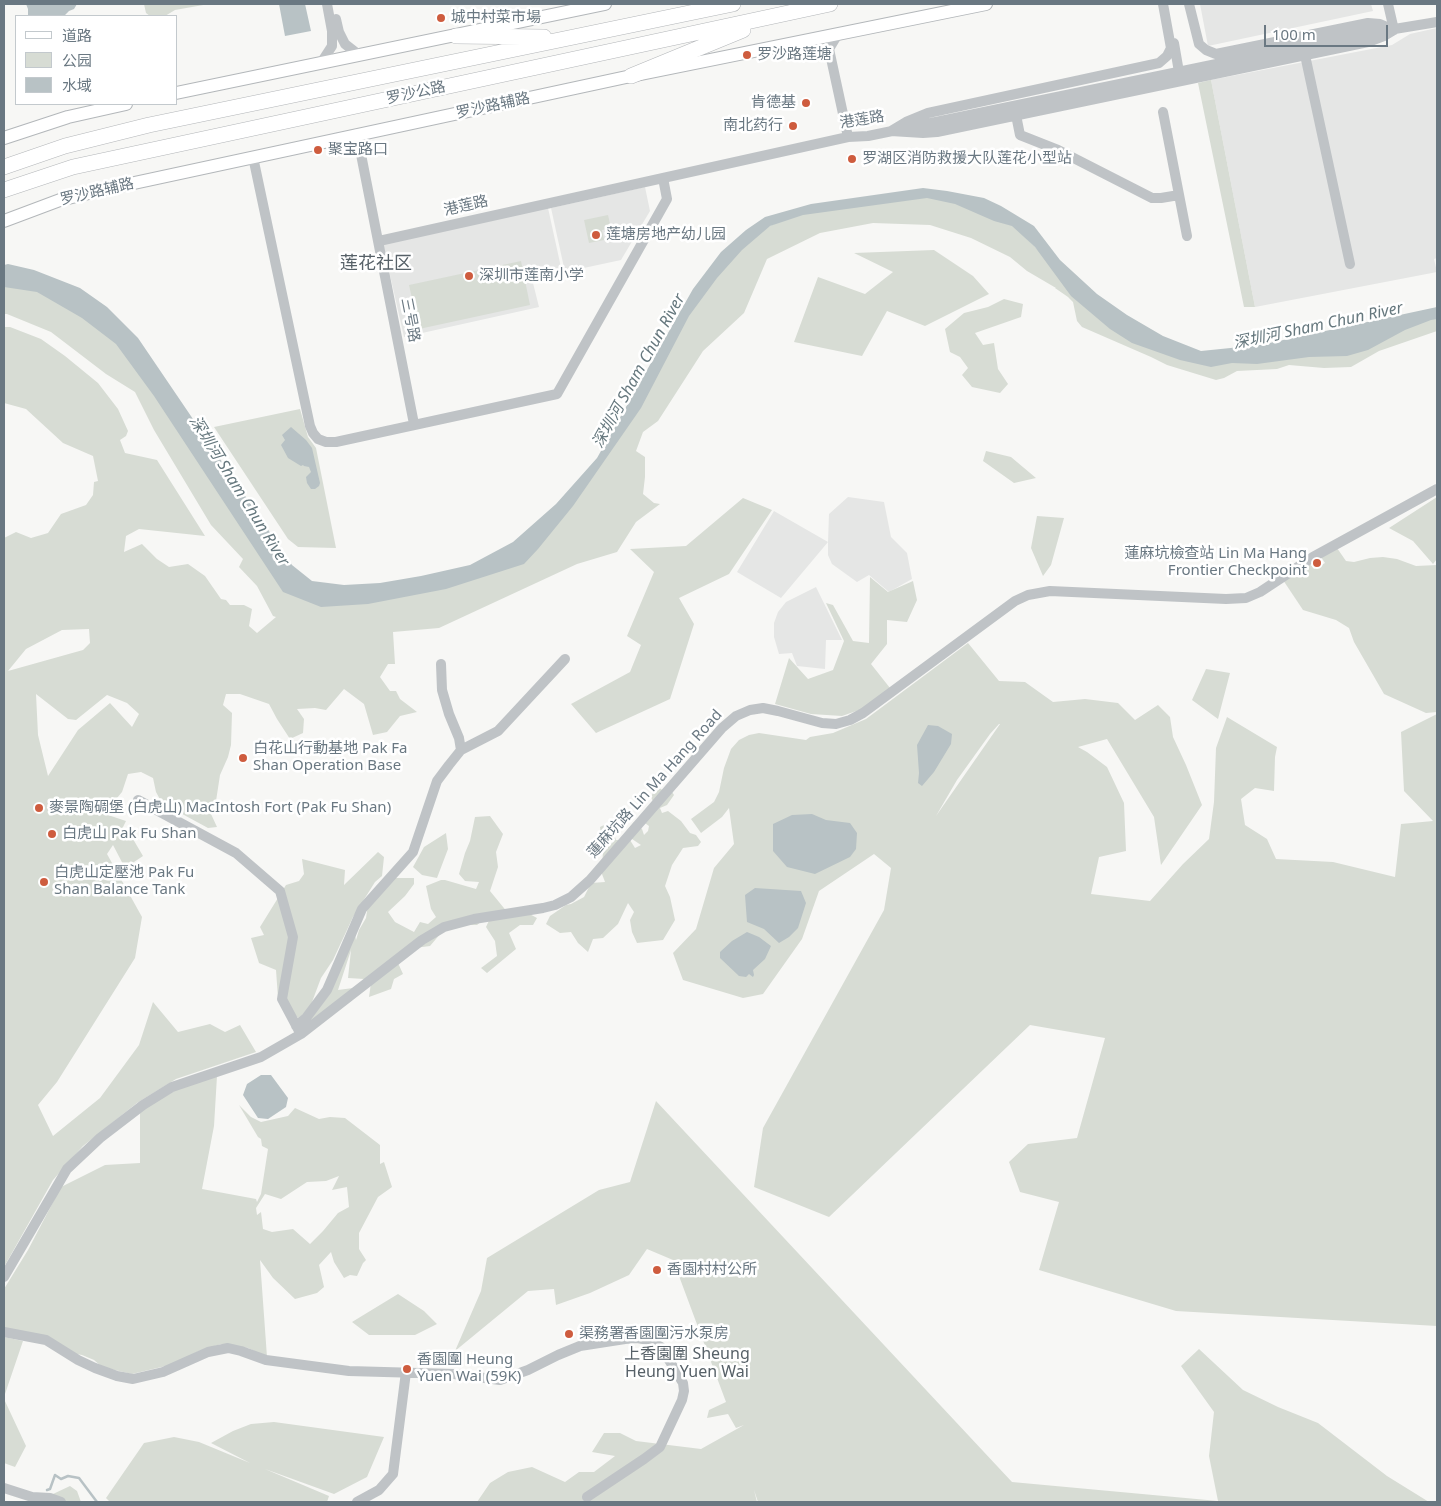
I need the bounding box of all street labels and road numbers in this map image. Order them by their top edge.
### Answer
street label: 罗沙公路 [385,78,447,108]
street label: 罗沙路辅路 [454,89,532,123]
street label: 港莲路 [838,108,886,132]
street label: 罗沙路辅路 [58,175,136,209]
street label: 港莲路 [442,192,490,220]
street label: 三号路 [397,296,423,344]
street label: 蓮麻坑路 Lin Ma Hang Road [584,706,726,862]

